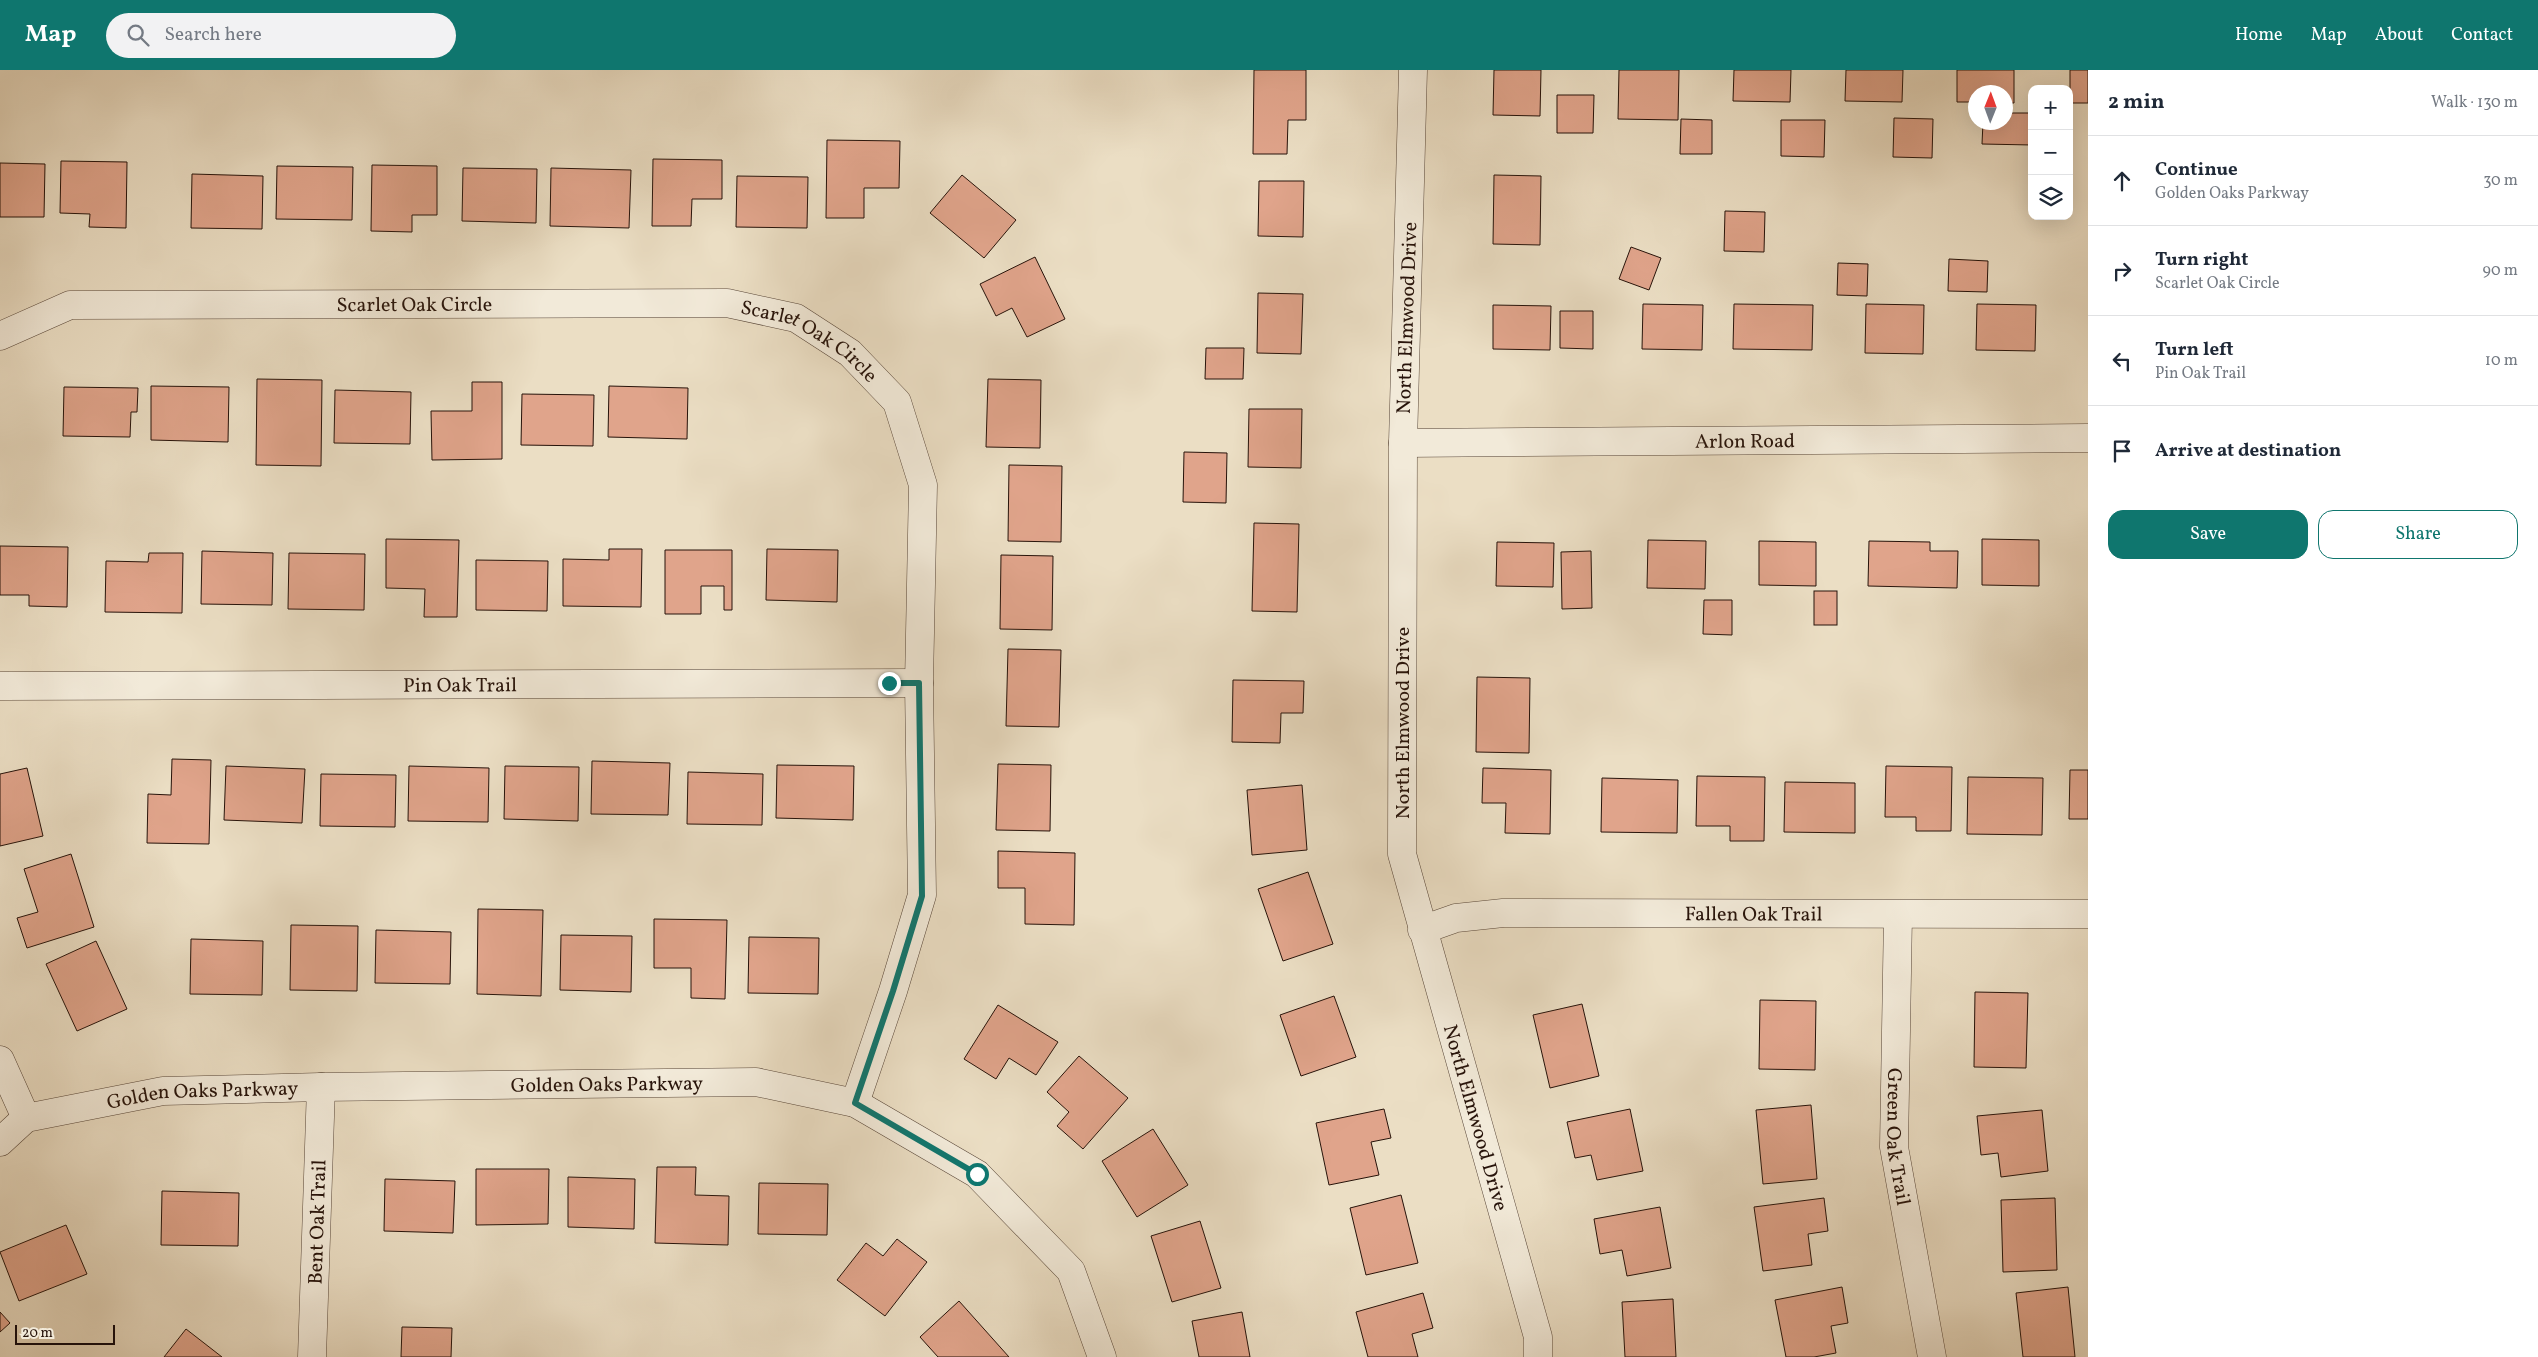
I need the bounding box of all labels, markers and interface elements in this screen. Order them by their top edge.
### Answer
search box [106,13,456,58]
text: Map [25,18,76,52]
icon: search [124,21,152,49]
text: Search here [164,22,262,48]
text: Home [2235,23,2283,48]
text: Map [2311,23,2347,48]
text: About [2375,23,2423,48]
text: Contact [2451,23,2513,48]
north arrow [1968,85,2013,130]
map controls [2028,85,2073,220]
button: + [2028,85,2073,130]
text: 2 min [2108,88,2165,117]
text: Walk · 130 m [2431,92,2518,114]
button: − [2028,130,2073,175]
text: Continue [2155,157,2238,183]
icon: ahead [2108,167,2136,195]
text: 30 m [2483,170,2518,192]
button: layers [2028,175,2073,220]
text: Golden Oaks Parkway [2155,183,2309,205]
street label: North Elmwood Drive [1391,221,1425,415]
text: Turn right [2155,247,2248,273]
icon: right [2108,257,2136,285]
text: 90 m [2482,260,2518,282]
text: Scarlet Oak Circle [2155,273,2280,295]
street label: Scarlet Oak Circle [337,292,492,320]
street label: Scarlet Oak Circle [738,294,883,390]
text: Turn left [2155,337,2234,363]
icon: left [2108,347,2136,375]
text: 10 m [2485,350,2518,372]
text: Pin Oak Trail [2155,363,2246,385]
street label: Arlon Road [1695,428,1795,457]
icon: arrive [2108,437,2136,465]
text: Arrive at destination [2155,438,2341,464]
button: Save [2108,510,2308,559]
button: Share [2318,510,2518,559]
street label: North Elmwood Drive [1390,627,1418,819]
street label: Pin Oak Trail [403,672,517,701]
route end [878,672,901,695]
street label: Fallen Oak Trail [1685,901,1823,930]
street label: North Elmwood Drive [1435,1022,1514,1215]
street label: Green Oak Trail [1878,1068,1916,1208]
street label: Golden Oaks Parkway [511,1071,703,1101]
street label: Golden Oaks Parkway [105,1076,299,1118]
street label: Bent Oak Trail [302,1159,335,1285]
route start [966,1163,989,1186]
scale bar [15,1322,115,1345]
text: 20 m [22,1324,53,1343]

